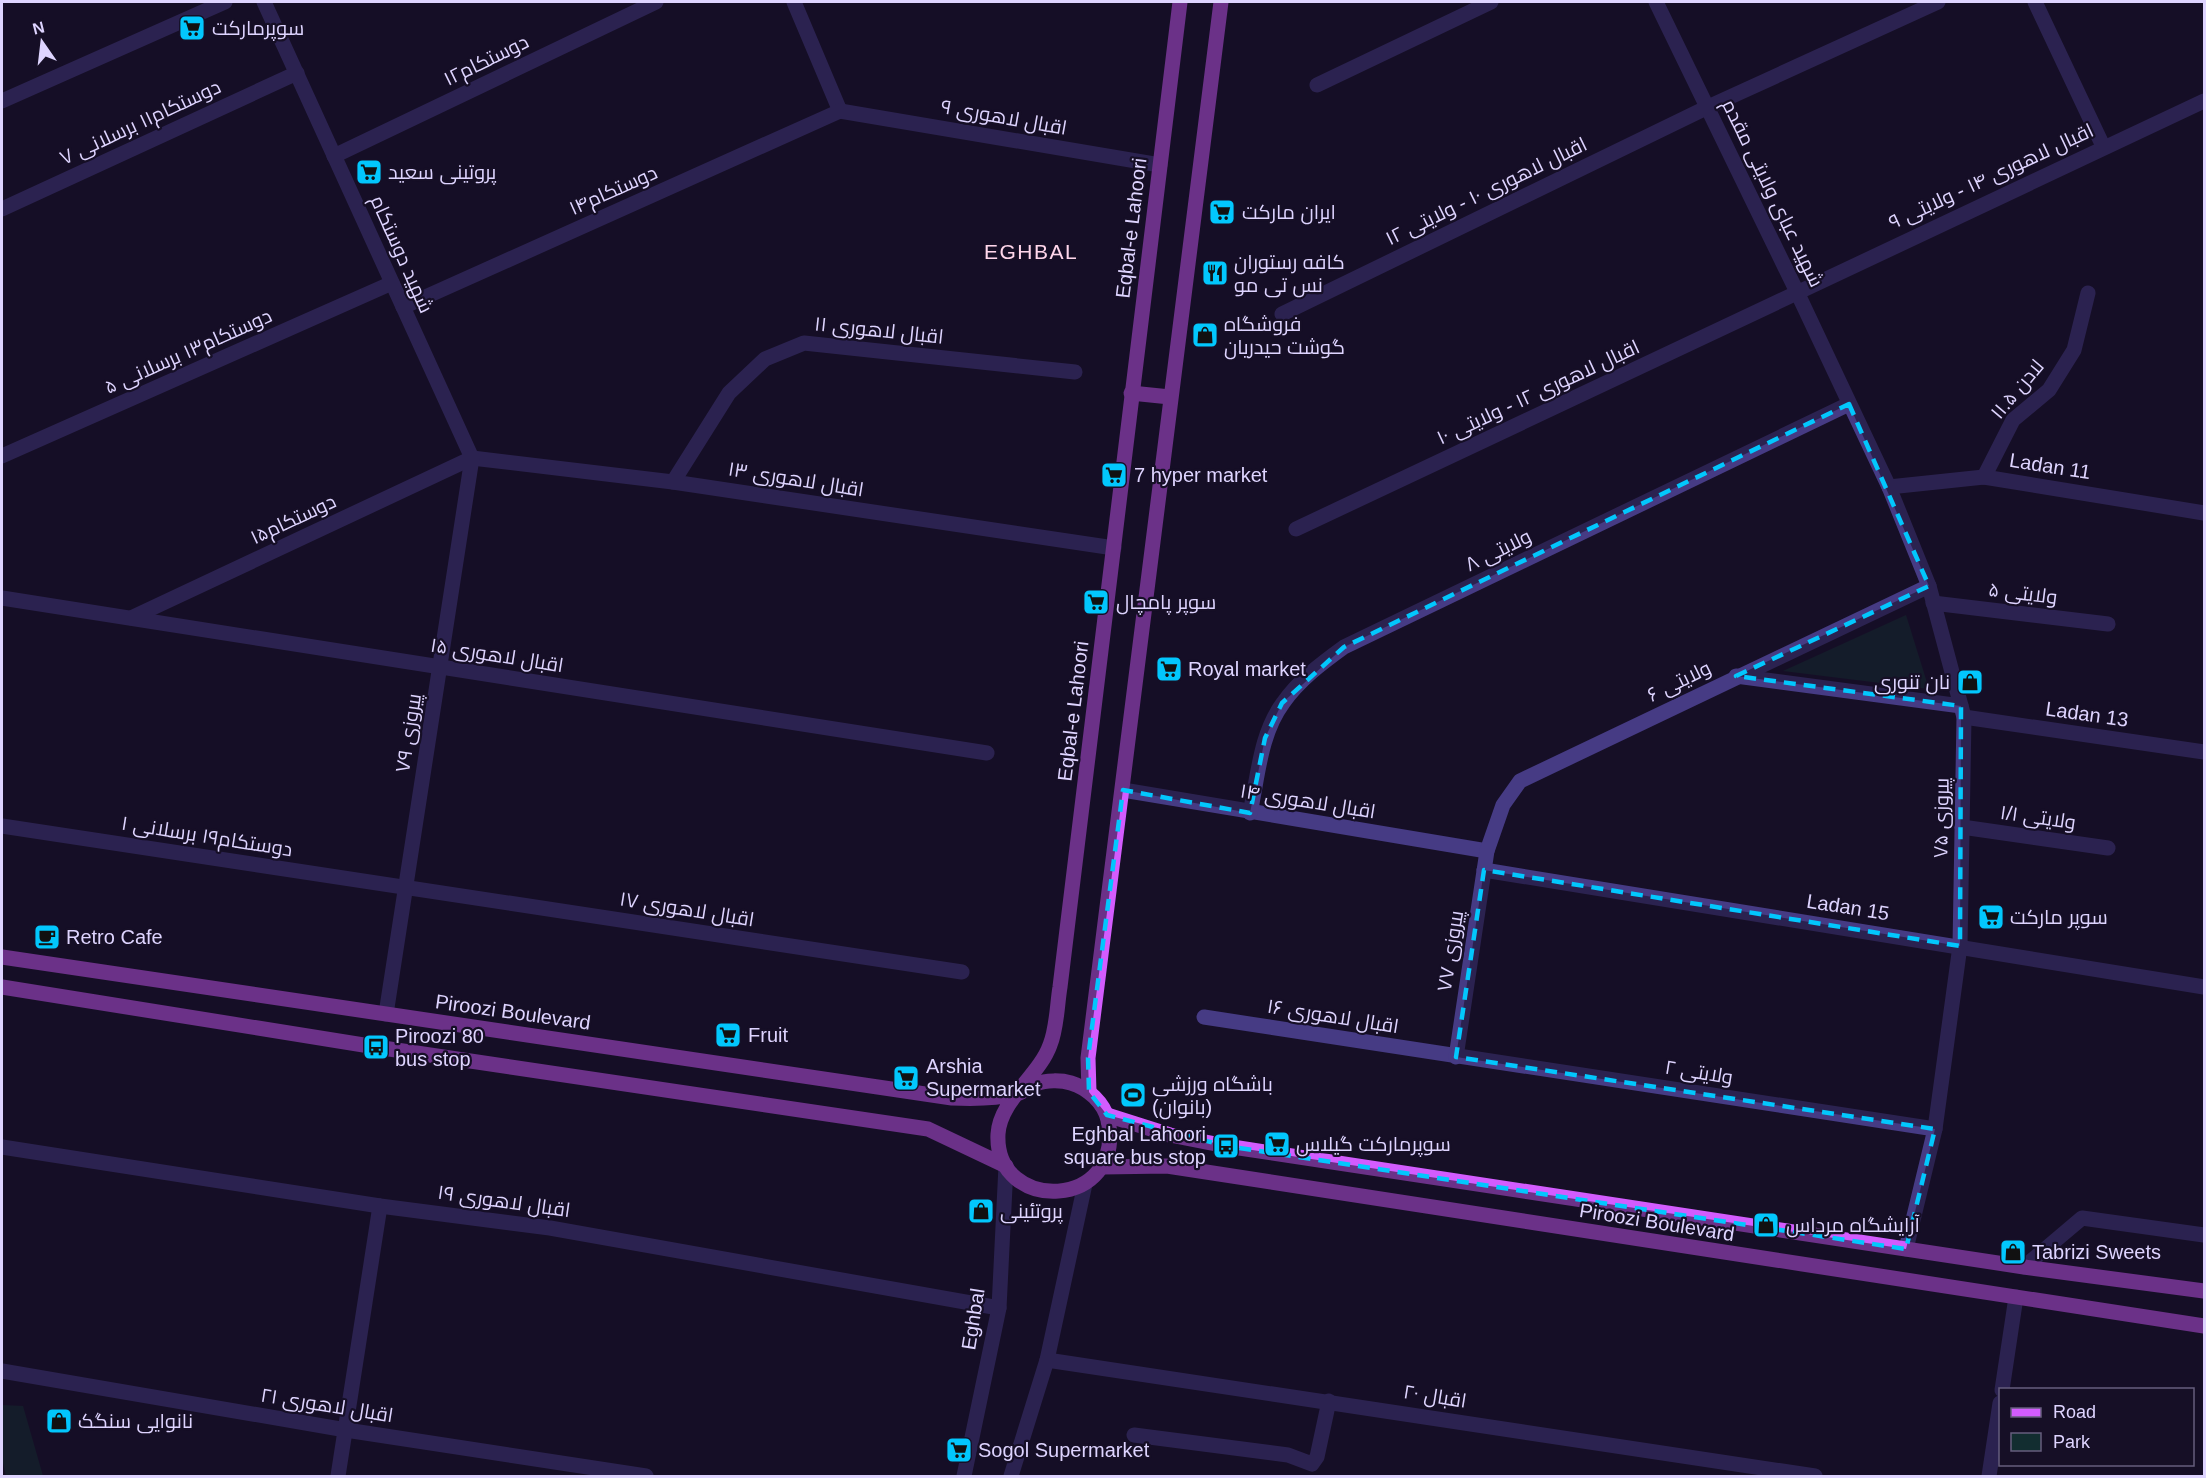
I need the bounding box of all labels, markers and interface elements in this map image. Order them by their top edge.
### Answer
north arrow [12,12,72,72]
supermarket icon: سوپرمارکت [177,13,207,43]
place label: سوپرمارکت [212,17,304,41]
text: N [31,18,46,38]
street label: دوستکام۱۲ [440,30,533,93]
street label: دوستکام۱۱ برسلانی ۷ [56,75,225,172]
street label: اقبال لاهوری ۹ [939,95,1069,141]
street label: شهید عبای ولایتی مقدم [1715,96,1828,292]
street label: اقبال لاهوری ۱۴ - ولایتی ۹ [1885,119,2098,235]
street label: اقبال لاهوری ۱۰ - ولایتی ۱۲ [1382,133,1591,251]
supermarket icon: پروتینی سعید [354,157,384,187]
street label: Eqbal-e Lahoori [1111,157,1151,299]
place label: پروتینی سعید [388,161,497,185]
street label: دوستکام۱۴ [566,161,662,222]
street label: شهید دوستکام [363,192,438,317]
supermarket icon: ایران مارکت [1207,197,1237,227]
place label: ایران مارکت [1242,201,1336,225]
district label: EGHBAL [984,240,1078,263]
place label: كافه رستوران نس تى مو [1234,251,1345,298]
restaurant icon: كافه رستوران نس تى مو [1200,258,1230,288]
street label: دوستکام۱۳ برسلانی ۵ [101,304,276,401]
street label: اقبال لاهوری ۱۱ [813,312,945,350]
place label: فروشگاه گوشت حیدریان [1224,313,1345,360]
shop icon: فروشگاه گوشت حیدریان [1190,320,1220,350]
street label: اقبال لاهوری ۱۲ - ولایتی ۱۰ [1433,335,1644,451]
street label: لادن ۱۱.۵ [1986,355,2050,424]
street label: Ladan 11 [2008,449,2092,483]
street label: اقبال لاهوری ۱۳ [726,457,865,503]
supermarket icon: 7 hyper market [1099,460,1129,490]
place label: 7 hyper market [1134,464,1268,486]
street label: دوستکام۱۵ [247,490,340,551]
street label: ولایتی ۸ [1461,525,1535,577]
street label: ولایتی ۵ [1987,578,2059,610]
supermarket icon: سوپر‌ پامچال [1081,587,1111,617]
place label: سوپر‌ پامچال [1116,591,1216,615]
street label: اقبال لاهوری ۱۵ [429,634,565,678]
street label: Eqbal-e Lahoori [1053,640,1093,782]
supermarket icon: Royal market [1154,654,1184,684]
street label: ولایتی ۶ [1644,656,1715,708]
place label: Royal market [1188,658,1306,680]
shop icon: نان تنوری [1955,667,1985,697]
place label: نان تنوری [1874,671,1950,695]
street label: پیروزی ۷۹ [391,691,427,774]
street label: Ladan 13 [2044,697,2130,731]
street label: پیروزی ۷۵ [1929,777,1955,858]
street label: اقبال لاهوری ۱۴ [1238,779,1377,825]
street label: ولایتی ۱/۱ [1998,801,2077,835]
street label: دوستکام۱۹ برسلانی ۱ [119,812,294,863]
street label: اقبال لاهوری ۱۷ [618,888,756,932]
street label: Ladan 15 [1805,890,1891,924]
supermarket icon: سوپر مارکت [1976,902,2006,932]
place label: سوپر مارکت [2010,906,2108,930]
street label: پیروزی ۷۷ [1433,908,1469,993]
cafe icon: Retro Cafe [32,922,62,952]
place label: Retro Cafe [66,926,163,948]
street label: Piroozi Boulevard [434,990,592,1034]
street label: اقبال لاهوری ۱۶ [1265,995,1400,1039]
supermarket icon: Fruit [713,1020,743,1050]
place label: Fruit [748,1024,788,1046]
place label: Piroozi 80 bus stop [395,1025,484,1070]
bus stop icon: Piroozi 80 bus stop [361,1032,391,1062]
place label: Arshia Supermarket [926,1055,1041,1100]
street label: ولایتی ۲ [1663,1056,1735,1090]
supermarket icon: Arshia Supermarket [891,1063,921,1093]
place label: باشگاه ورزشی (بانوان) [1152,1073,1273,1120]
sports icon: باشگاه ورزشی (بانوان) [1118,1080,1148,1110]
place label: Eghbal Lahoori square bus stop [1064,1123,1206,1168]
supermarket icon: سوپرمارکت گیلاس [1262,1129,1292,1159]
bus stop icon: Eghbal Lahoori square bus stop [1211,1131,1241,1161]
place label: سوپرمارکت گیلاس [1296,1133,1451,1157]
street label: اقبال لاهوری ۱۹ [436,1181,572,1223]
shop icon: پروتئینی [966,1196,996,1226]
street label: Piroozi Boulevard [1578,1199,1736,1245]
place label: پروتئینی [1000,1200,1064,1224]
shop icon: آرایشگاه مرداس [1751,1210,1781,1240]
place label: آرایشگاه مرداس [1786,1214,1921,1238]
shop icon: Tabrizi Sweets [1998,1237,2028,1267]
place label: Tabrizi Sweets [2032,1241,2161,1263]
street label: Eghbal [957,1287,989,1351]
street label: اقبال ۲۰ [1401,1380,1468,1414]
street label: اقبال لاهوری ۲۱ [259,1384,395,1428]
legend [1999,1388,2194,1466]
text: Road [2053,1402,2096,1422]
shop icon: نانوایی سنگک [44,1406,74,1436]
place label: نانوایی سنگک [78,1410,193,1434]
text: Park [2053,1432,2091,1452]
supermarket icon: Sogol Supermarket [944,1435,974,1465]
place label: Sogol Supermarket [978,1439,1150,1461]

